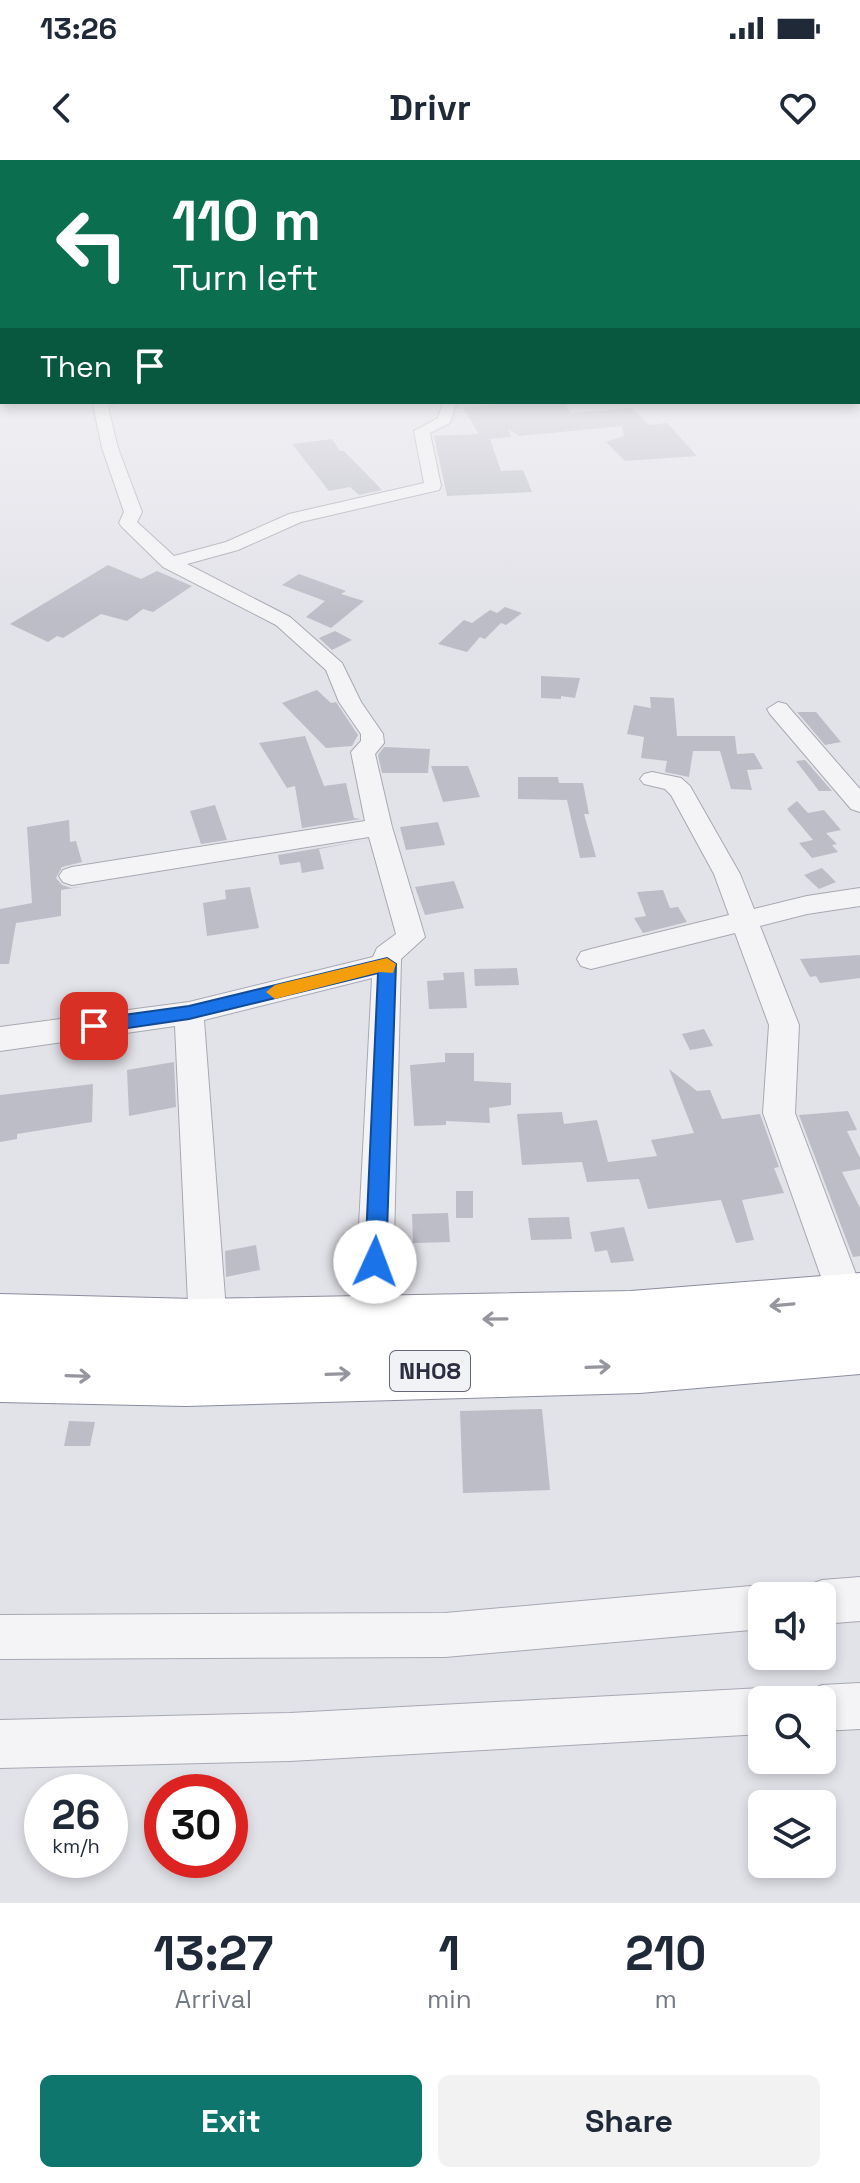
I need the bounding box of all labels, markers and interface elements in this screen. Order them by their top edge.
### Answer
text: 13:26 [40,9,117,48]
text: Drivr [389,85,471,131]
icon: back [40,86,84,130]
icon: heart [776,86,820,130]
text: 110 m [172,185,321,256]
icon: left [40,192,144,296]
text: Turn left [172,255,319,301]
icon: arrive [128,344,172,388]
text: Then [40,347,112,386]
pin [60,992,128,1060]
icon: arrive [72,1004,116,1048]
position arrow [333,1220,417,1304]
one-way arrow [769,1297,796,1312]
one-way arrow [482,1311,509,1327]
road number: NH08 [390,1351,470,1391]
one-way arrow [584,1359,611,1374]
one-way arrow [324,1366,351,1382]
one-way arrow [64,1368,91,1383]
map controls [748,1582,836,1878]
button: sound [748,1582,836,1670]
button: search [748,1686,836,1774]
speed limit sign: 30 [144,1774,248,1878]
text: 26 [52,1790,100,1841]
button: layers [748,1790,836,1878]
text: km/h [52,1833,100,1859]
text: 13:27 [154,1923,273,1984]
text: 1 [438,1923,460,1984]
text: 210 [625,1923,706,1984]
text: Arrival [175,1982,252,2016]
text: min [427,1982,472,2016]
text: m [655,1982,677,2016]
button: Exit [40,2075,422,2167]
button: Share [438,2075,820,2167]

